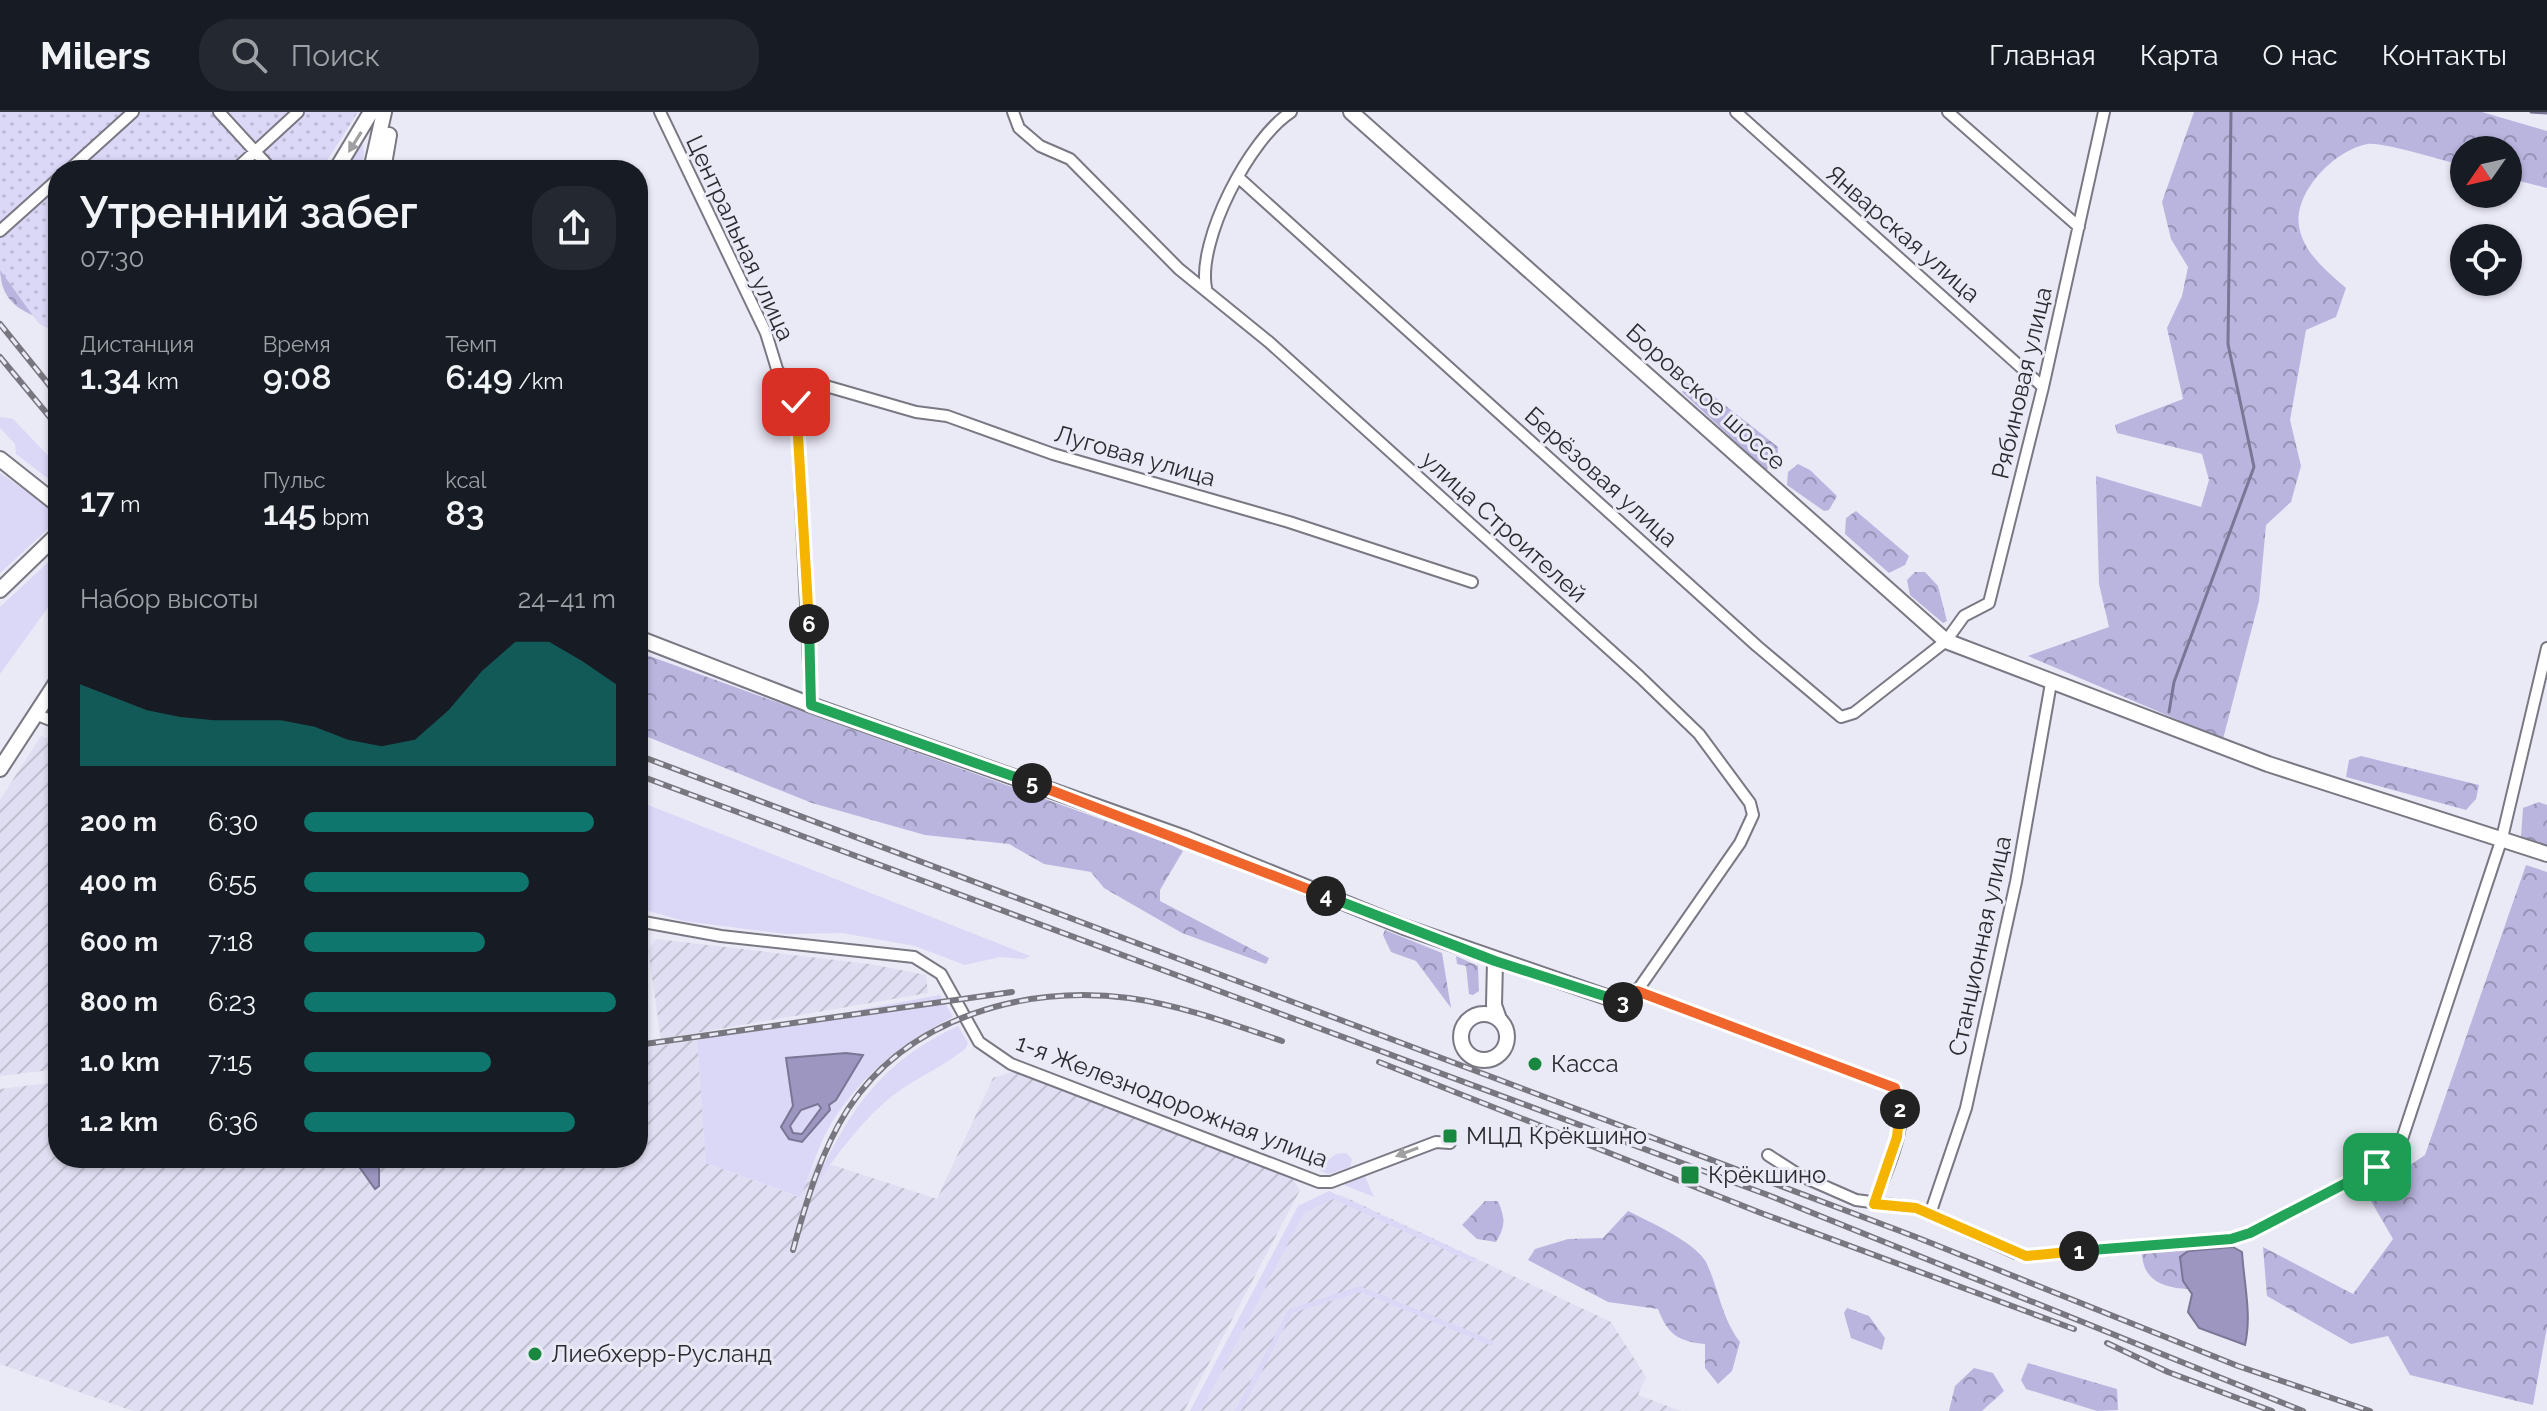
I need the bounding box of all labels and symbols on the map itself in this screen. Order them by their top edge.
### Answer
street label: Центральная улица [680,130,801,345]
one-way arrow [348,131,362,153]
north arrow [2450,136,2522,208]
street label: Январская улица [1820,159,1986,308]
street label: Рябиновая улица [1985,284,2058,482]
street label: Боровское шоссе [1620,317,1792,476]
pin [762,368,830,436]
street label: Берёзовая улица [1519,400,1684,553]
street label: Луговая улица [1051,419,1219,492]
street label: улица Строителей [1416,445,1593,609]
pin: 6 [789,604,829,644]
pin: 5 [1012,763,1052,803]
street label: Станционная улица [1942,833,2017,1059]
pin: 4 [1306,876,1346,916]
pin: 3 [1603,982,1643,1022]
street label: 1-я Железнодорожная улица [1012,1028,1332,1174]
place label: Касса [1551,1049,1619,1078]
marker: Касса [1526,1055,1544,1073]
pin: 2 [1880,1089,1920,1129]
place label: МЦД Крёкшино [1466,1121,1647,1150]
marker: МЦД Крёкшино [1441,1127,1459,1145]
pin [2343,1133,2411,1201]
one-way arrow [1395,1146,1419,1159]
place label: Крёкшино [1708,1160,1826,1189]
marker: Крёкшино [1679,1164,1701,1186]
pin: 1 [2059,1231,2099,1271]
place label: Лиебхерр-Русланд [551,1339,772,1368]
marker: Лиебхерр-Русланд [526,1345,544,1363]

